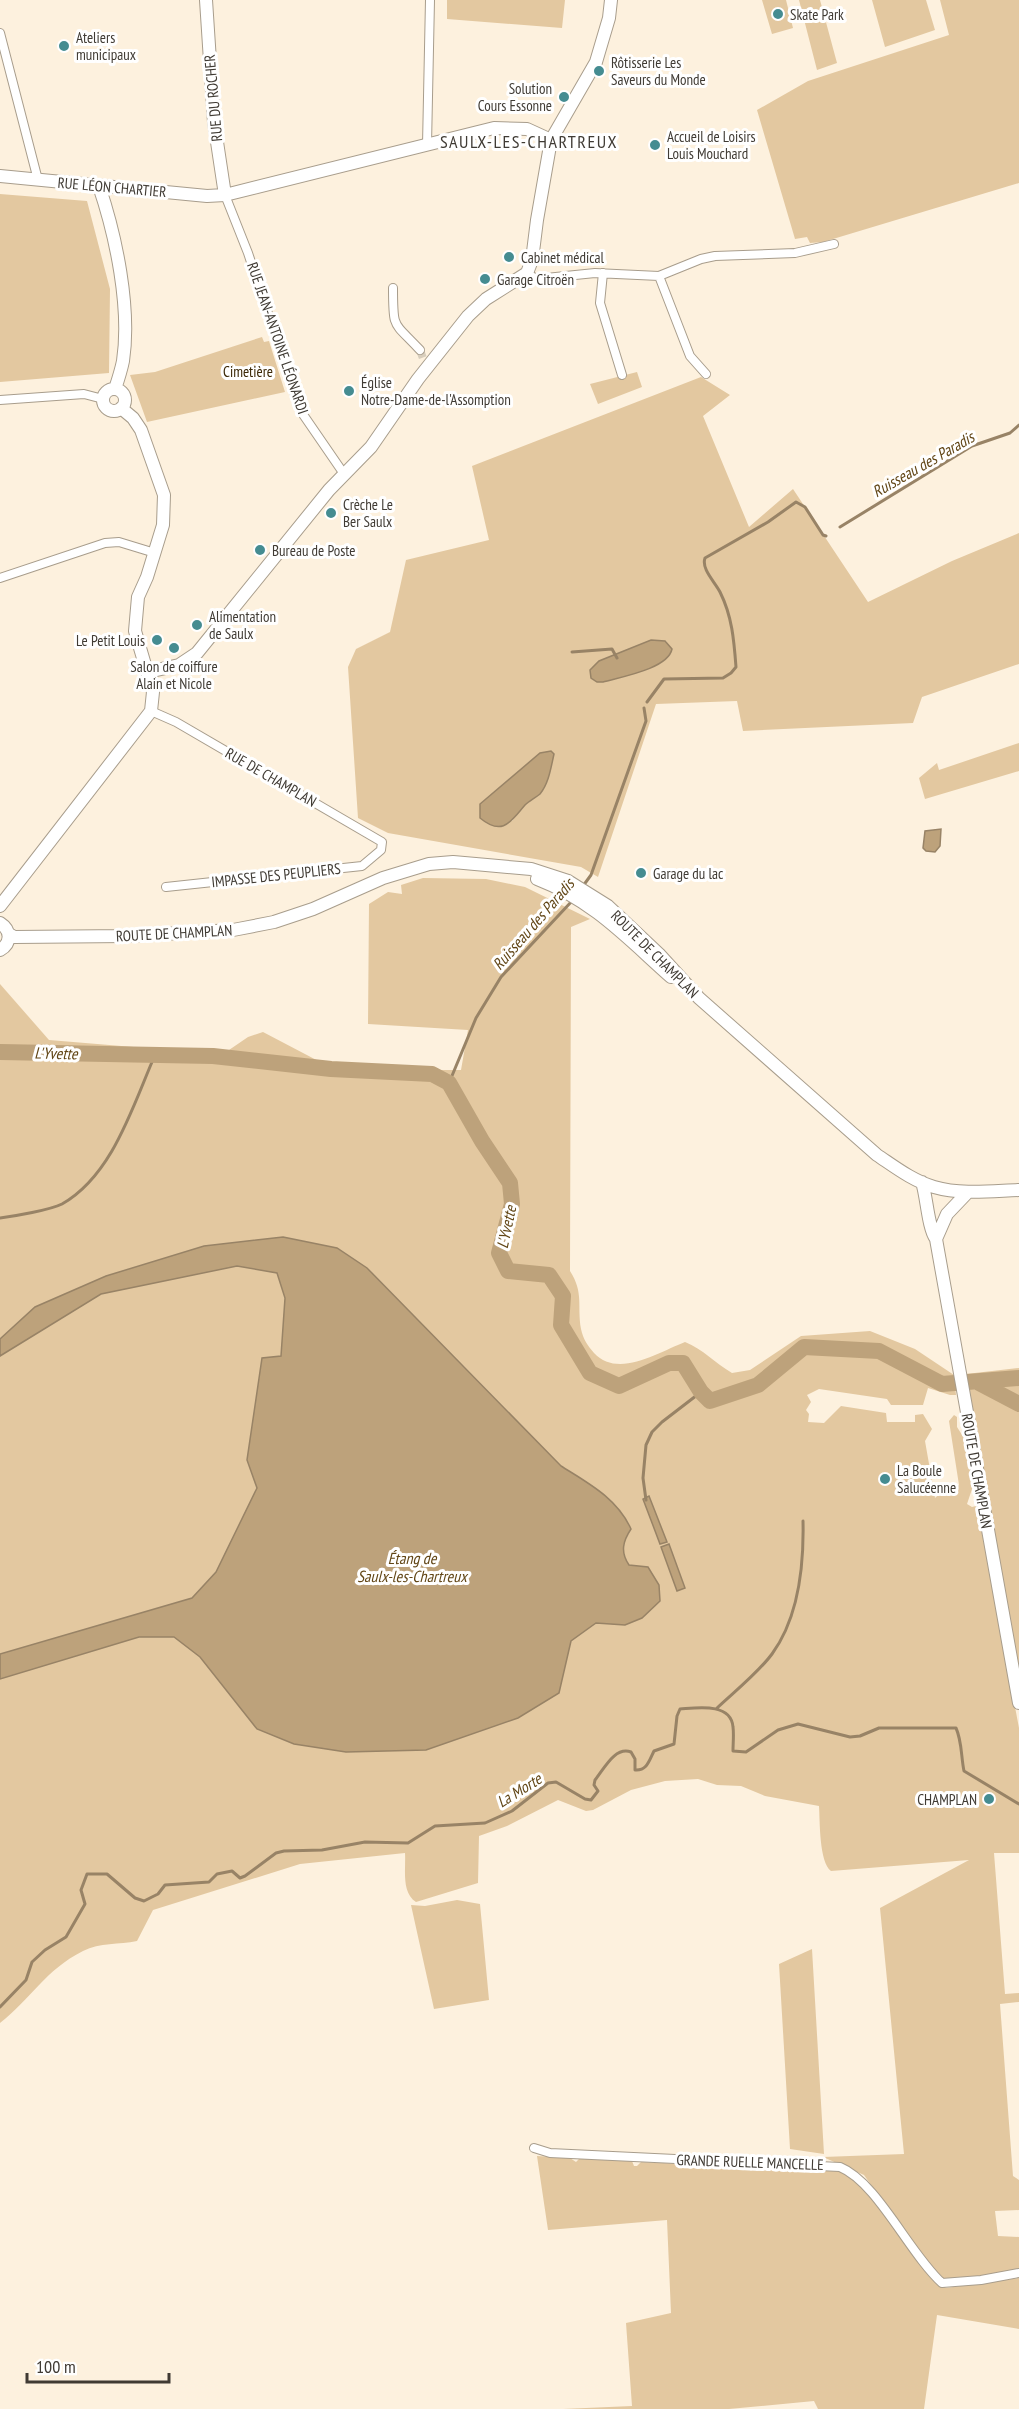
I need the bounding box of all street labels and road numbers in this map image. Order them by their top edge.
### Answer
street label: RUE DU ROCHER [200,54,226,142]
street label: RUE LÉON CHARTIER [57,173,167,201]
street label: RUE JEAN-ANTOINE LÉONARDI [243,260,313,416]
street label: RUE DE CHAMPLAN [222,743,320,811]
street label: IMPASSE DES PEUPLIERS [210,859,342,891]
street label: ROUTE DE CHAMPLAN [607,906,703,1002]
street label: ROUTE DE CHAMPLAN [115,920,233,946]
street label: ROUTE DE CHAMPLAN [958,1412,996,1530]
street label: GRANDE RUELLE MANCELLE [676,2150,824,2174]

